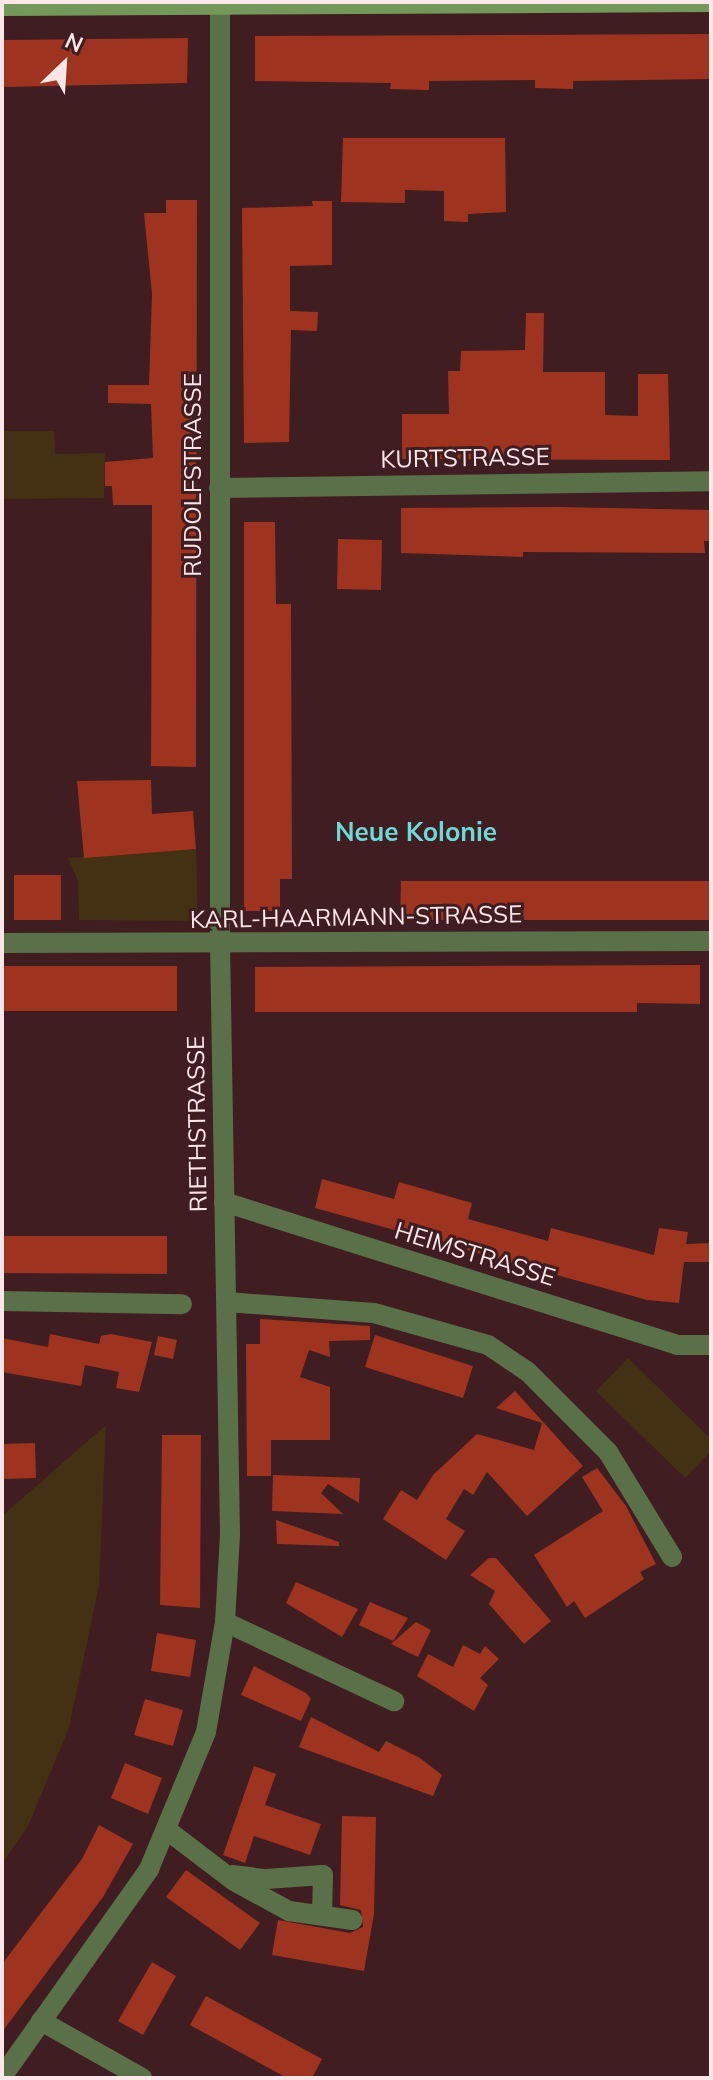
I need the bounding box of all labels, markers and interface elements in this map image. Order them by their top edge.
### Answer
north arrow [24,24,104,104]
text: N [61,26,88,58]
street label: RUDOLFSTRASSE [179,373,207,577]
street label: KURTSTRASSE [380,442,550,474]
district label: Neue Kolonie [335,816,497,848]
street label: KARL-HAARMANN-STRASSE [190,900,522,934]
street label: RIETHSTRASSE [181,1036,213,1212]
street label: HEIMSTRASSE [391,1216,559,1292]

